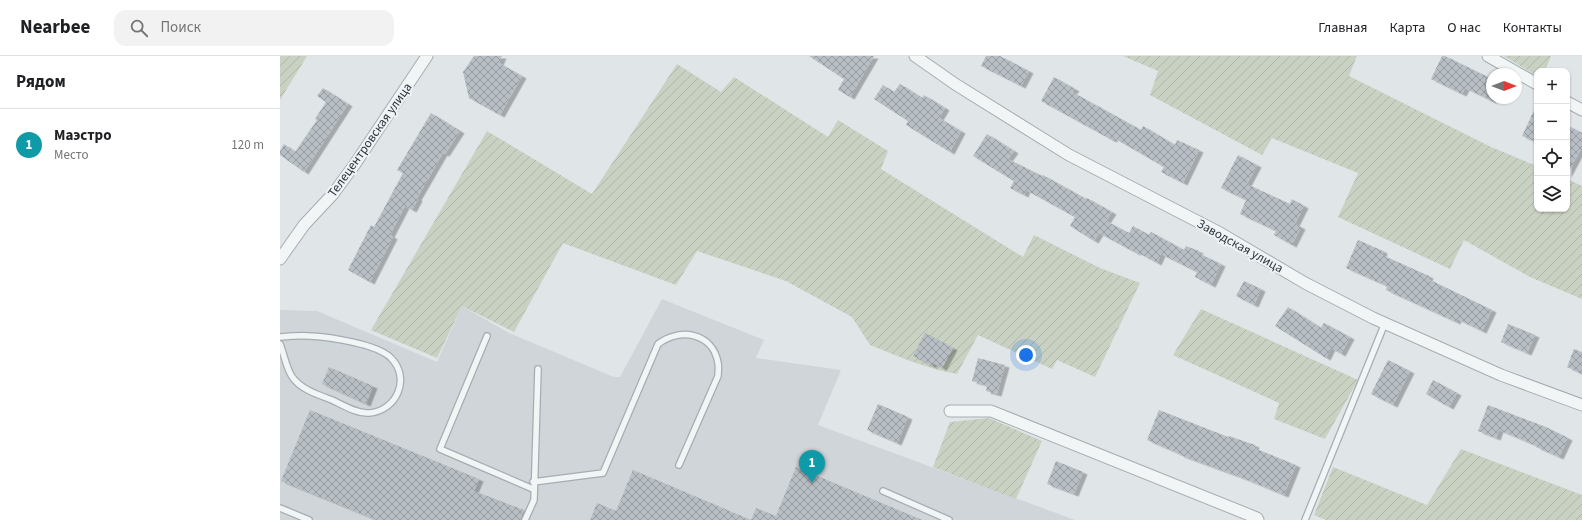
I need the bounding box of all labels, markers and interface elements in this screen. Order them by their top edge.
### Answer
search box [114,10,394,46]
text: Nearbee [20,14,90,41]
icon: search [128,17,150,39]
text: Поиск [160,17,201,38]
text: Главная [1318,18,1367,38]
text: Карта [1389,18,1425,38]
text: О нас [1447,18,1481,38]
text: Контакты [1503,18,1562,38]
north arrow [1486,68,1522,104]
map controls [1534,68,1570,212]
button: + [1534,68,1570,104]
text: Рядом [16,70,66,94]
street label: Телецентровская улица [324,79,416,201]
button: − [1534,104,1570,140]
text: Маэстро [54,125,112,146]
text: 1 [26,136,32,154]
text: 120 m [231,136,264,154]
button: locate [1534,140,1570,176]
text: Место [54,146,89,164]
button: layers [1534,176,1570,212]
street label: Заводская улица [1193,215,1287,277]
your location [1016,345,1036,365]
pin: 1 [799,450,825,483]

